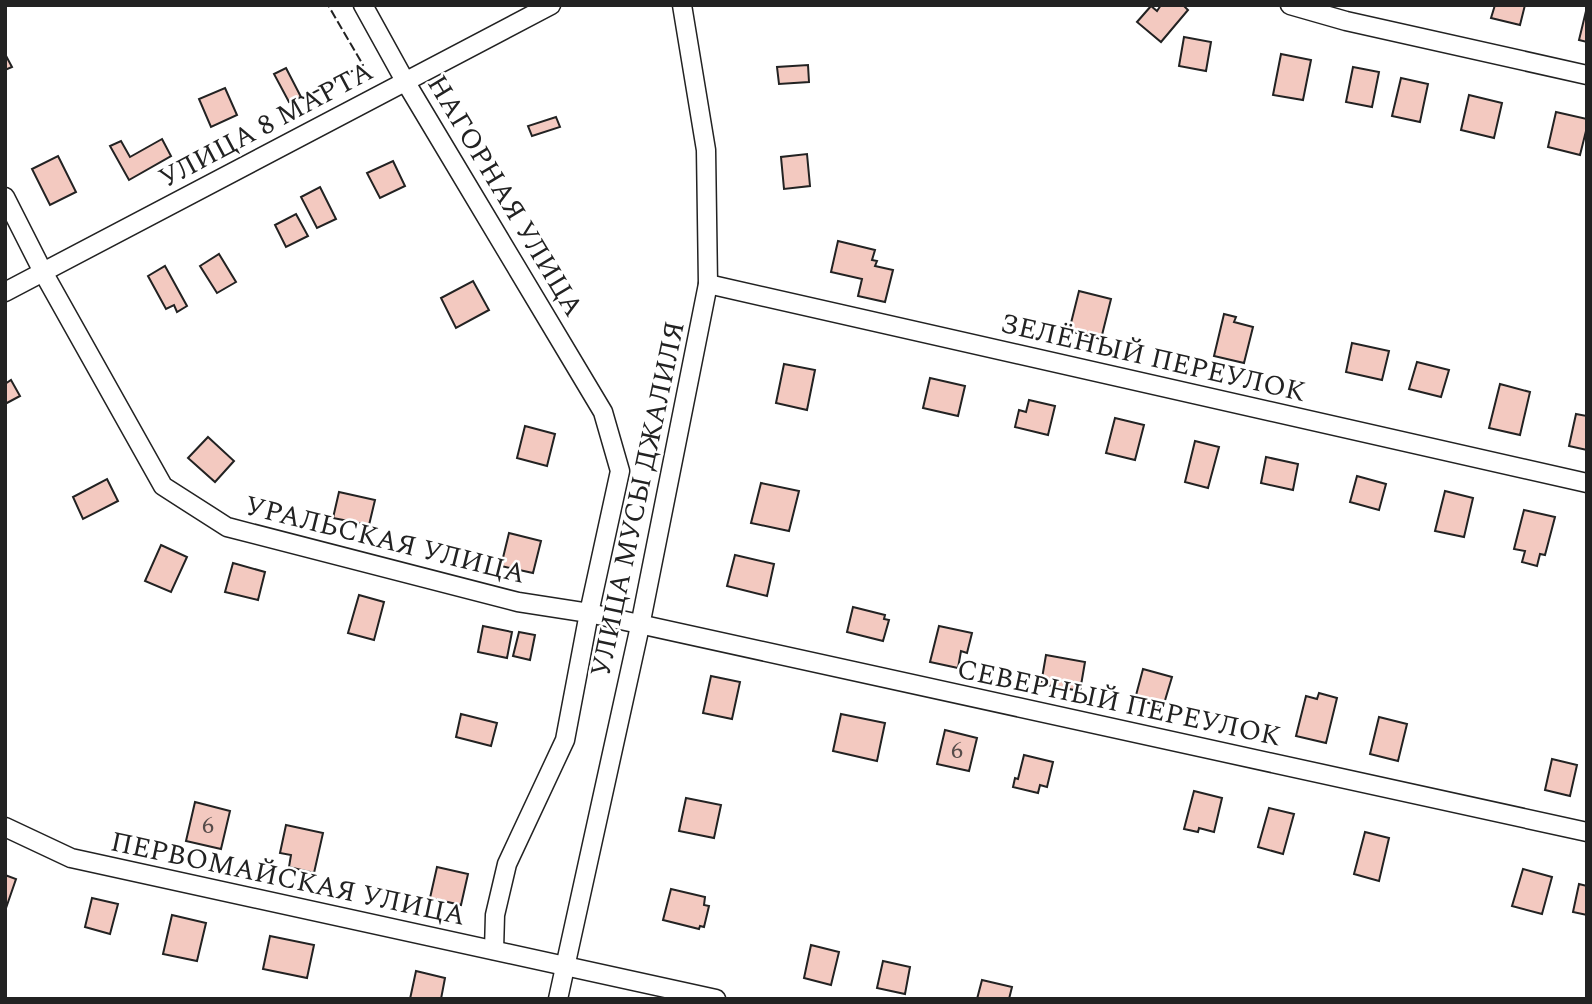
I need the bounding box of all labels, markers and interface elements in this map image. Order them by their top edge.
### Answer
street label: УЛИЦА 8 МАРТА [151,50,381,200]
street label: НАГОРНАЯ УЛИЦА [416,67,594,325]
street label: ЗЕЛЁНЫЙ ПЕРЕУЛОК [996,302,1310,414]
street label: УЛИЦА МУСЫ ДЖАЛИЛЯ [579,317,697,681]
street label: УРАЛЬСКАЯ УЛИЦА [240,484,530,596]
street label: СЕВЕРНЫЙ ПЕРЕУЛОК [953,648,1285,758]
house number: 6 [951,733,963,769]
house number: 6 [202,808,214,844]
street label: ПЕРВОМАЙСКАЯ УЛИЦА [107,820,469,938]

